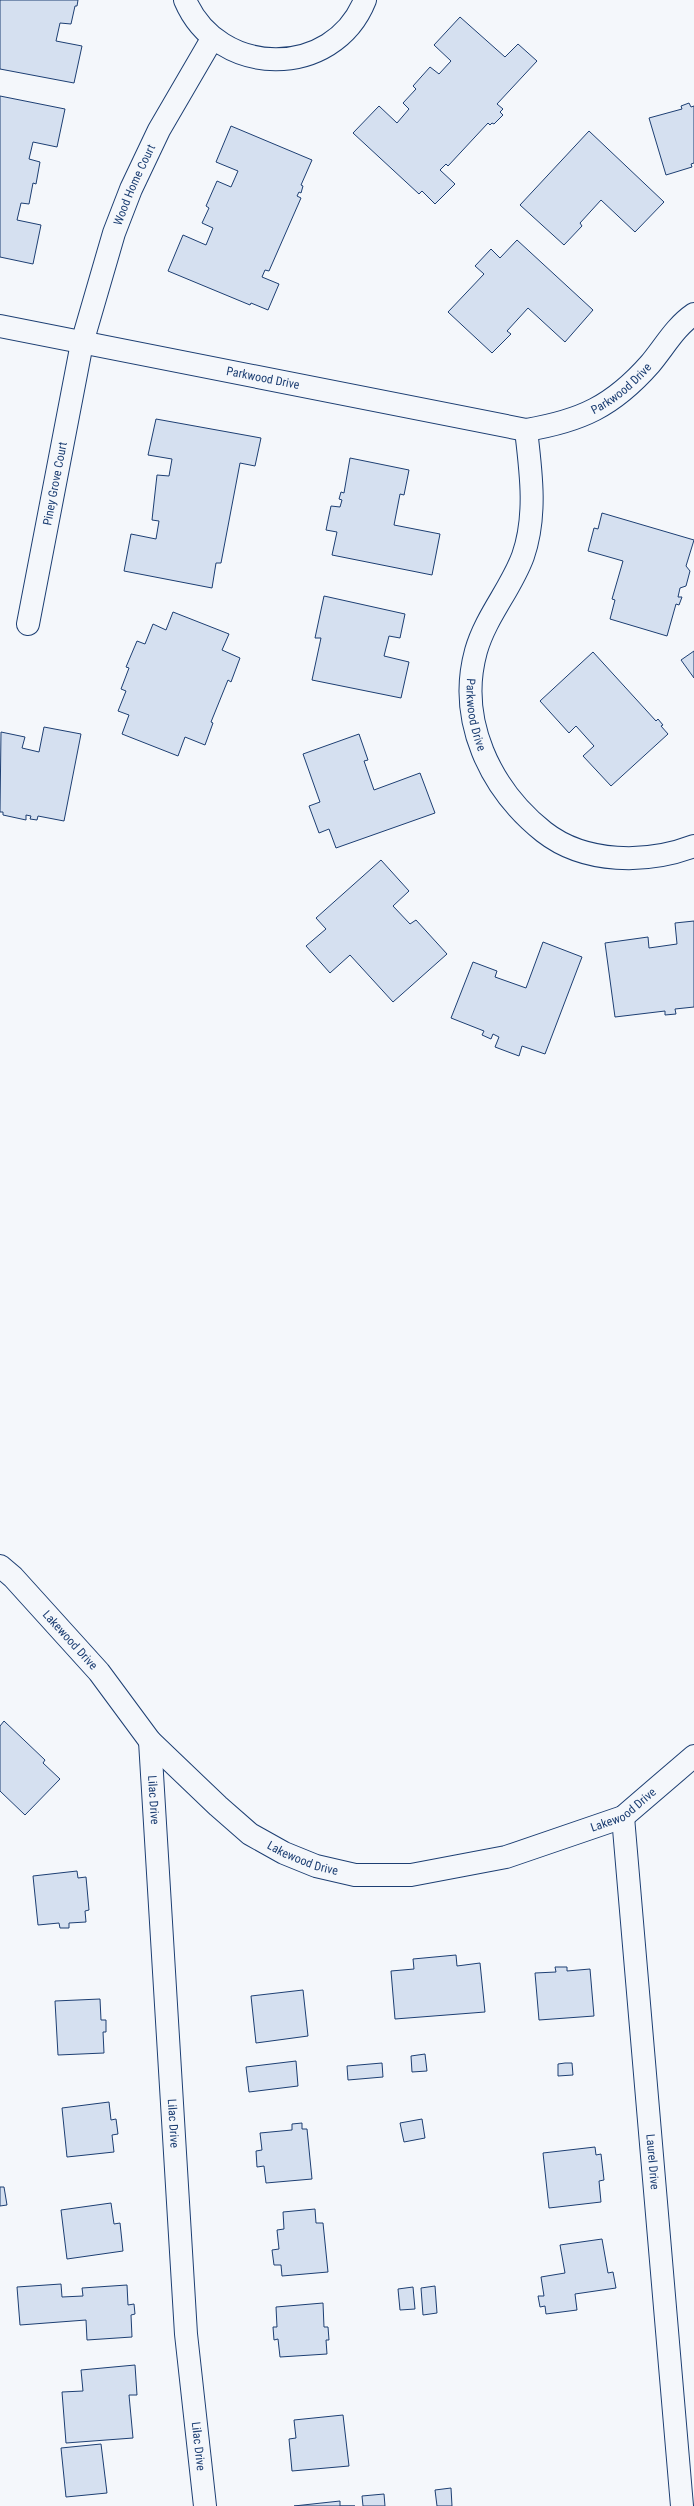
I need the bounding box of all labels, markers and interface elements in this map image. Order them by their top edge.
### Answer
street label: Wood Home Court [111,142,158,227]
street label: Parkwood Drive [589,360,655,417]
street label: Parkwood Drive [225,364,301,392]
street label: Piney Grove Court [40,440,70,527]
street label: Parkwood Drive [464,678,489,753]
street label: Lakewood Drive [40,1608,101,1673]
street label: Lilac Drive [145,1775,162,1825]
street label: Lakewood Drive [589,1785,659,1835]
street label: Lakewood Drive [265,1838,340,1878]
street label: Lilac Drive [165,2098,182,2149]
street label: Laurel Drive [643,2133,662,2191]
street label: Lilac Drive [189,2421,208,2472]

